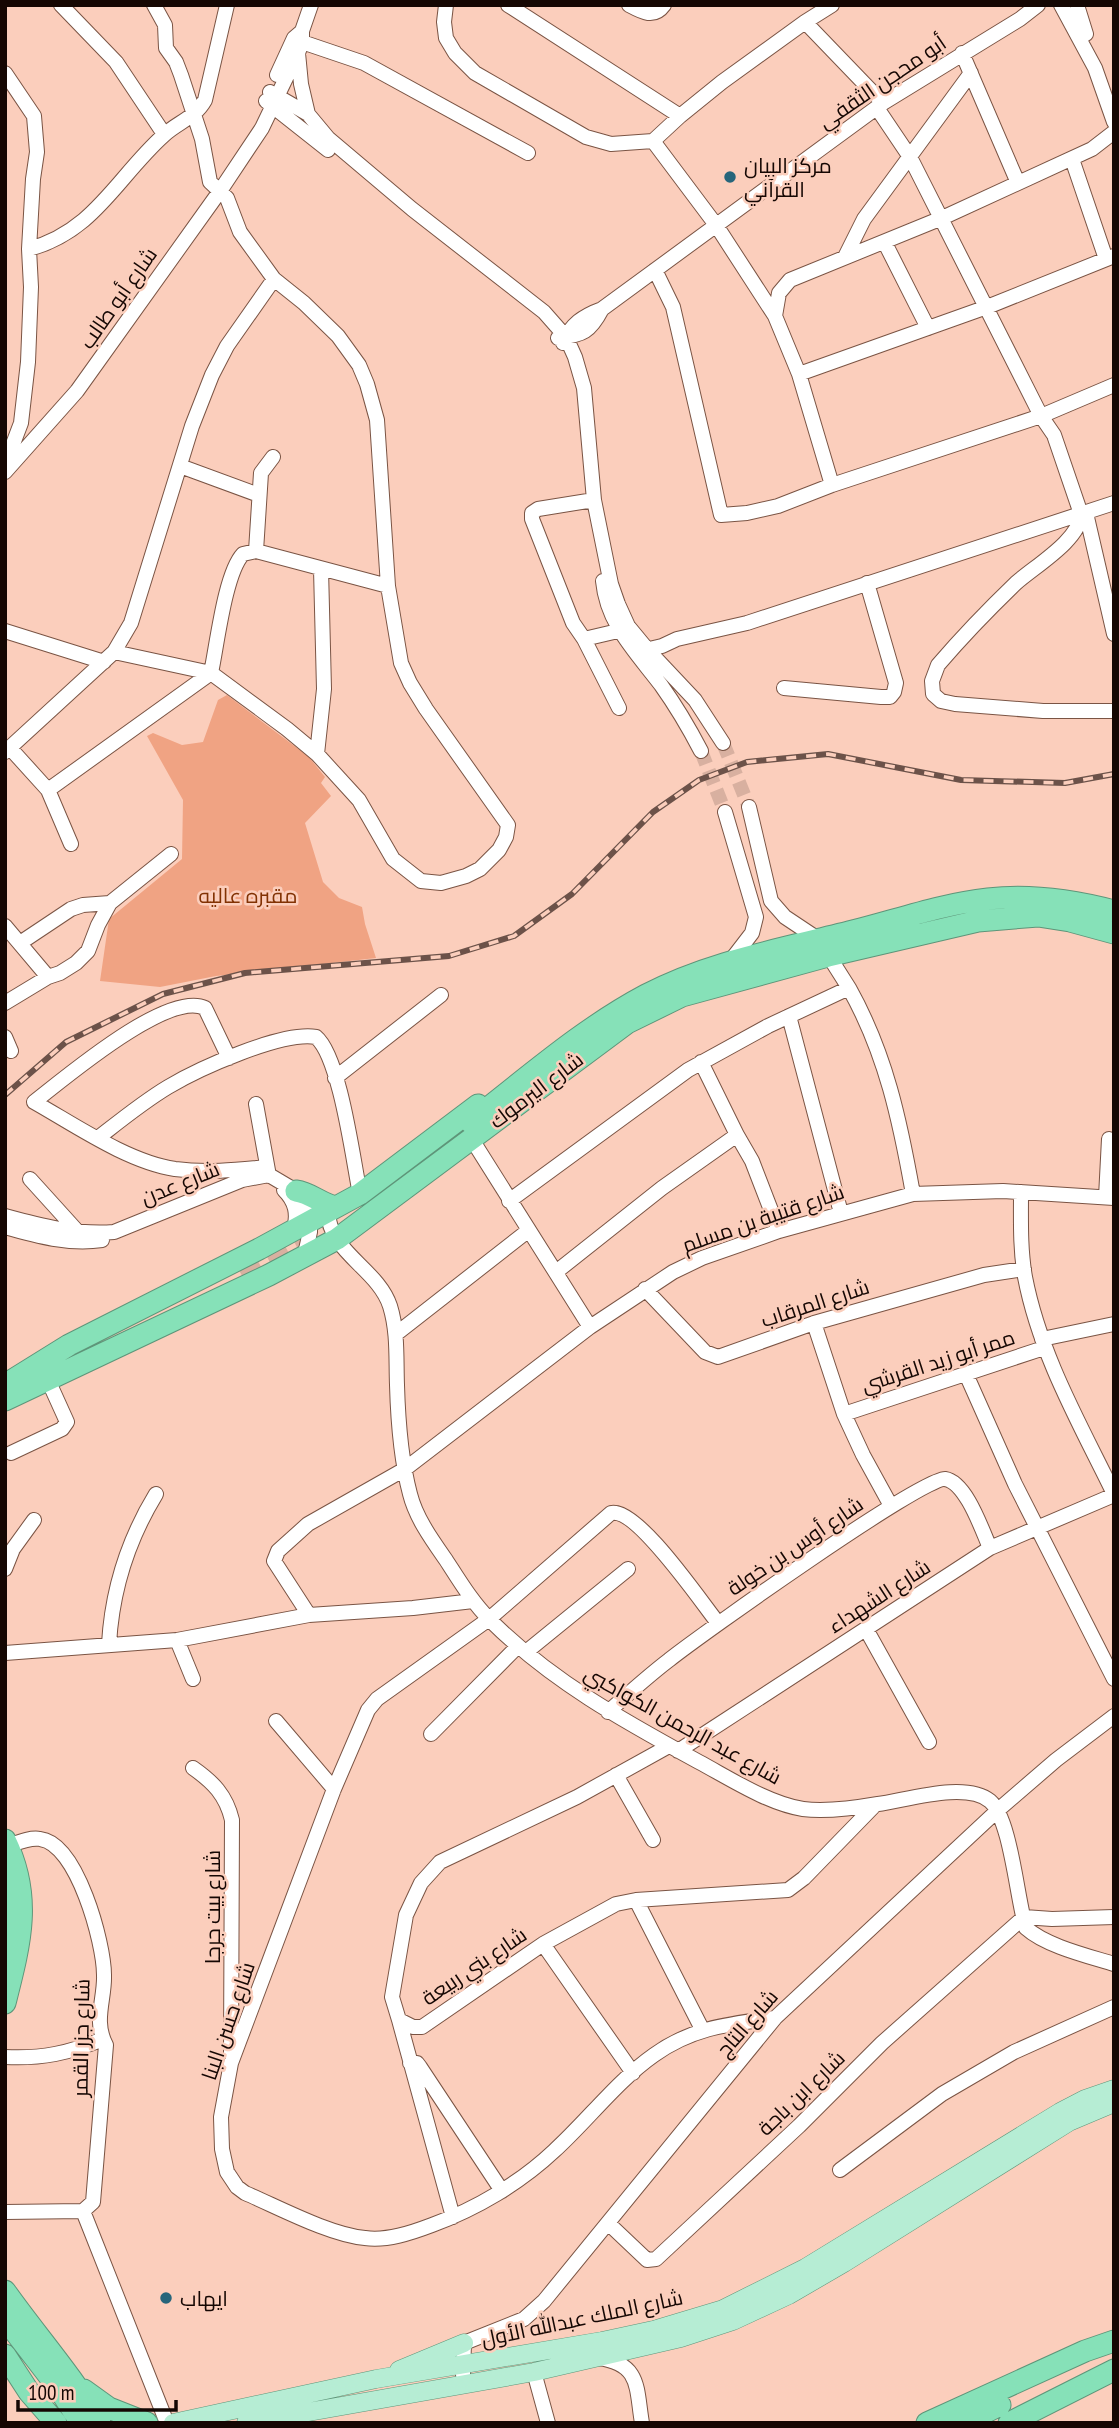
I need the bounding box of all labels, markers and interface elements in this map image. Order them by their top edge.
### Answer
street label: أبو محجن الثقفي [813,29,953,137]
place label: مركز البيان القرآني [744,152,832,206]
marker: مركز البيان القرآني [722,169,738,185]
street label: شارع أبو طالب [73,242,164,355]
park label: مقبره عاليه [199,882,297,909]
street label: شارع اليرموك [484,1046,589,1135]
street label: شارع عدن [137,1155,224,1212]
street label: شارع قتيبة بن مسلم [678,1178,848,1259]
street label: شارع المرقاب [757,1273,873,1334]
street label: ممر أبو زيد القرشي [858,1323,1019,1400]
street label: شارع أوس بن خولة [722,1490,869,1602]
street label: شارع الشهداء [823,1553,936,1640]
street label: شارع عبد الرحمن الكواكبي [578,1659,786,1793]
street label: شارع بيت جرجا [199,1850,227,1964]
street label: شارع بني ربيعة [416,1921,534,2014]
street label: شارع حسن البنا [195,1958,262,2084]
street label: شارع جزر القمر [66,1979,97,2098]
street label: شارع التاج [710,1984,785,2063]
street label: شارع ابن باجة [752,2045,851,2142]
street label: شارع الملك عبدالله الأول [479,2283,686,2354]
place label: ايهاب [180,2285,228,2312]
marker: ايهاب [158,2290,174,2306]
scale bar [18,2368,175,2412]
text: 100 m [28,2379,74,2406]

